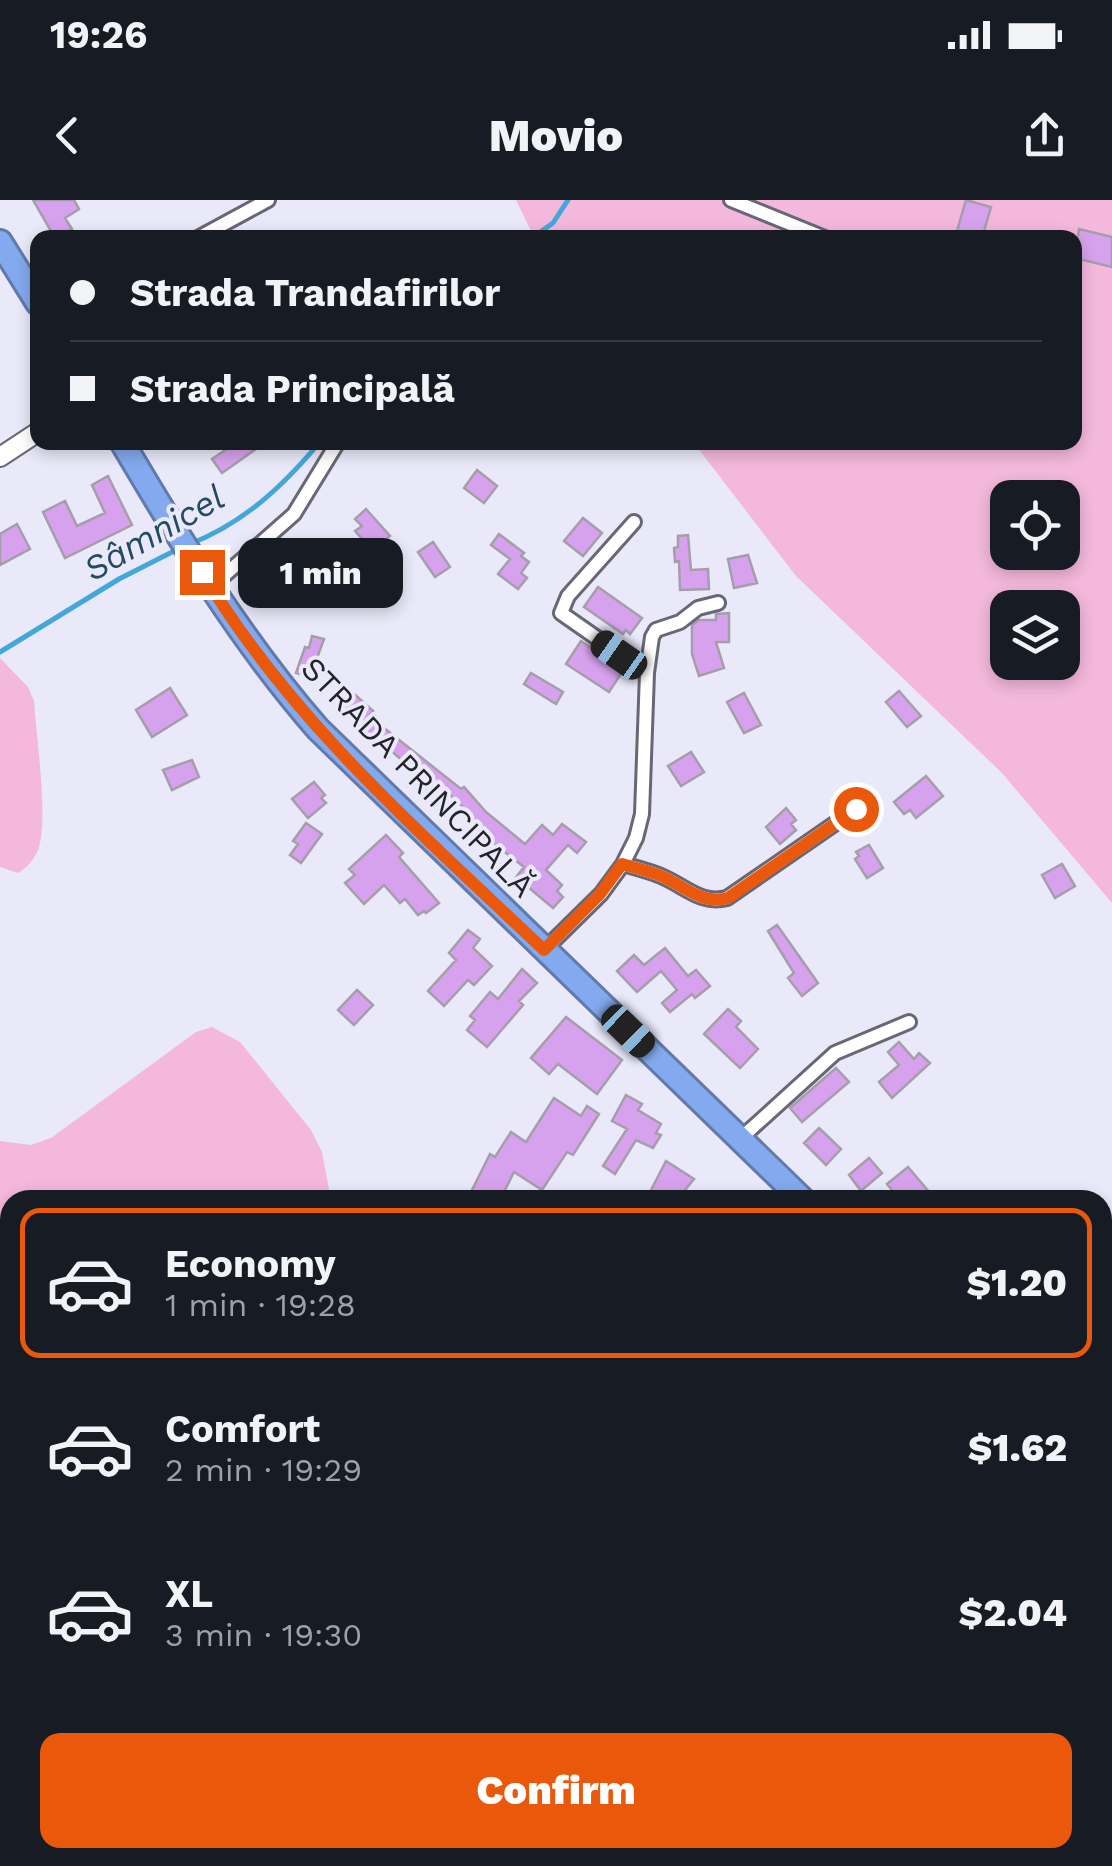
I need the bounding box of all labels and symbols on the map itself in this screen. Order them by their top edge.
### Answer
water label: Sâmnicel [76,476,232,590]
callout: 1 min [237,537,402,607]
route end [180,550,225,595]
car [586,626,652,684]
street label: STRADA PRINCIPALĂ [294,649,542,905]
route start [834,787,879,832]
car [596,999,660,1063]

